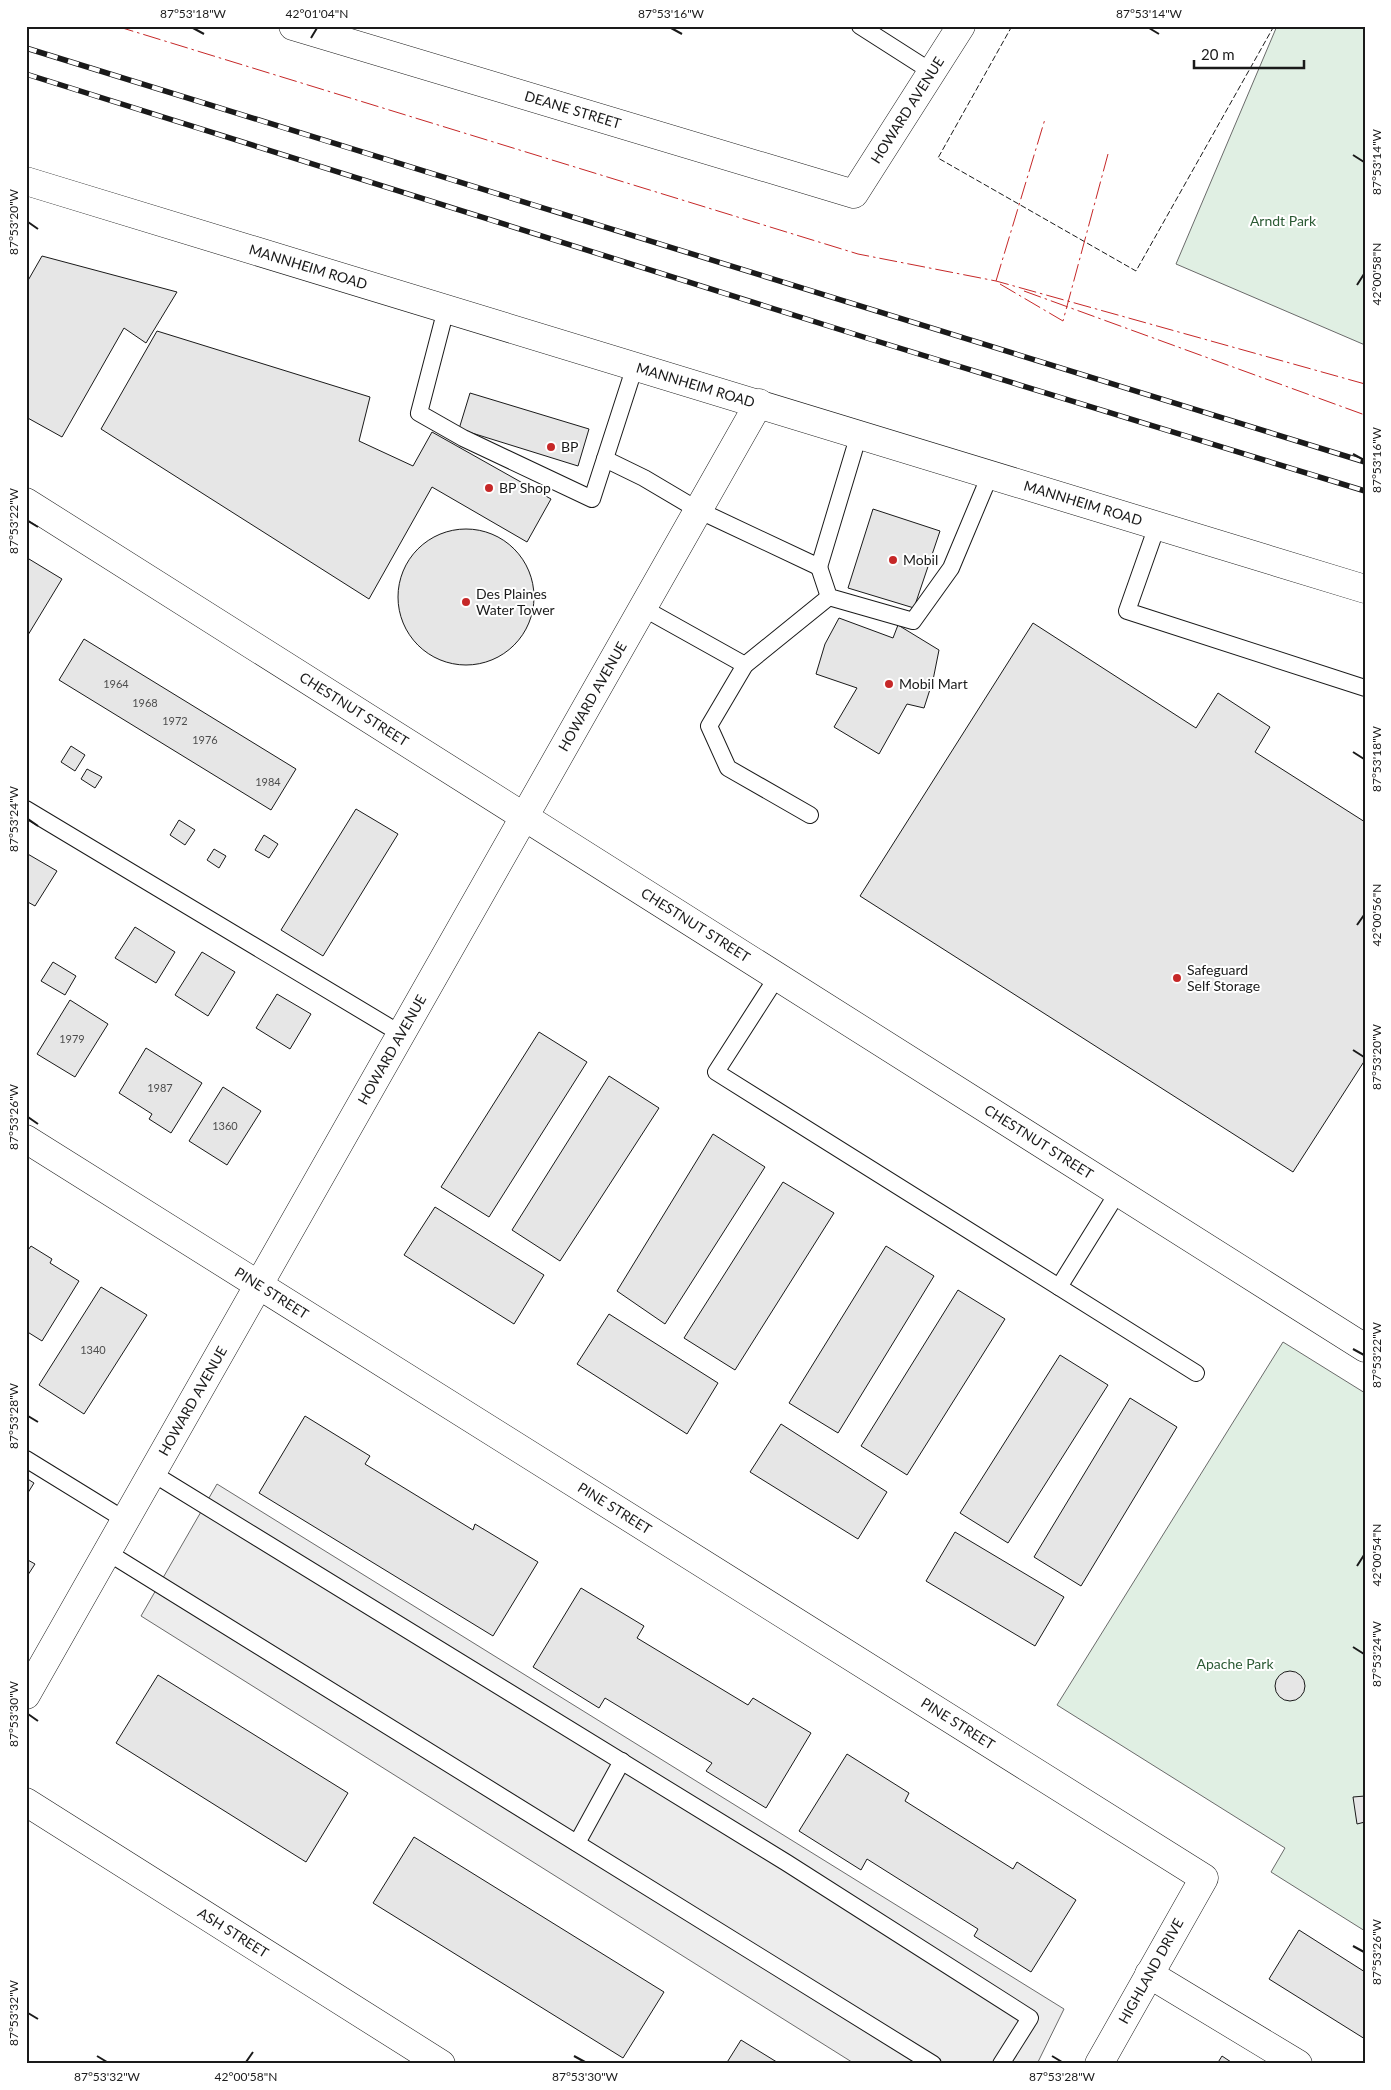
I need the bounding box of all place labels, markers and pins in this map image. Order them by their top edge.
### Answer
place label: BP [561,438,578,455]
marker: BP [545,441,557,453]
place label: BP Shop [499,479,551,496]
marker: BP Shop [483,482,495,494]
place label: Mobil [903,551,938,568]
marker: Mobil [887,554,899,566]
place label: Des Plaines Water Tower [476,585,555,618]
marker: Des Plaines Water Tower [460,596,472,608]
place label: Mobil Mart [899,675,968,692]
marker: Mobil Mart [883,678,895,690]
place label: Safeguard Self Storage [1187,961,1260,994]
marker: Safeguard Self Storage [1171,972,1183,984]

